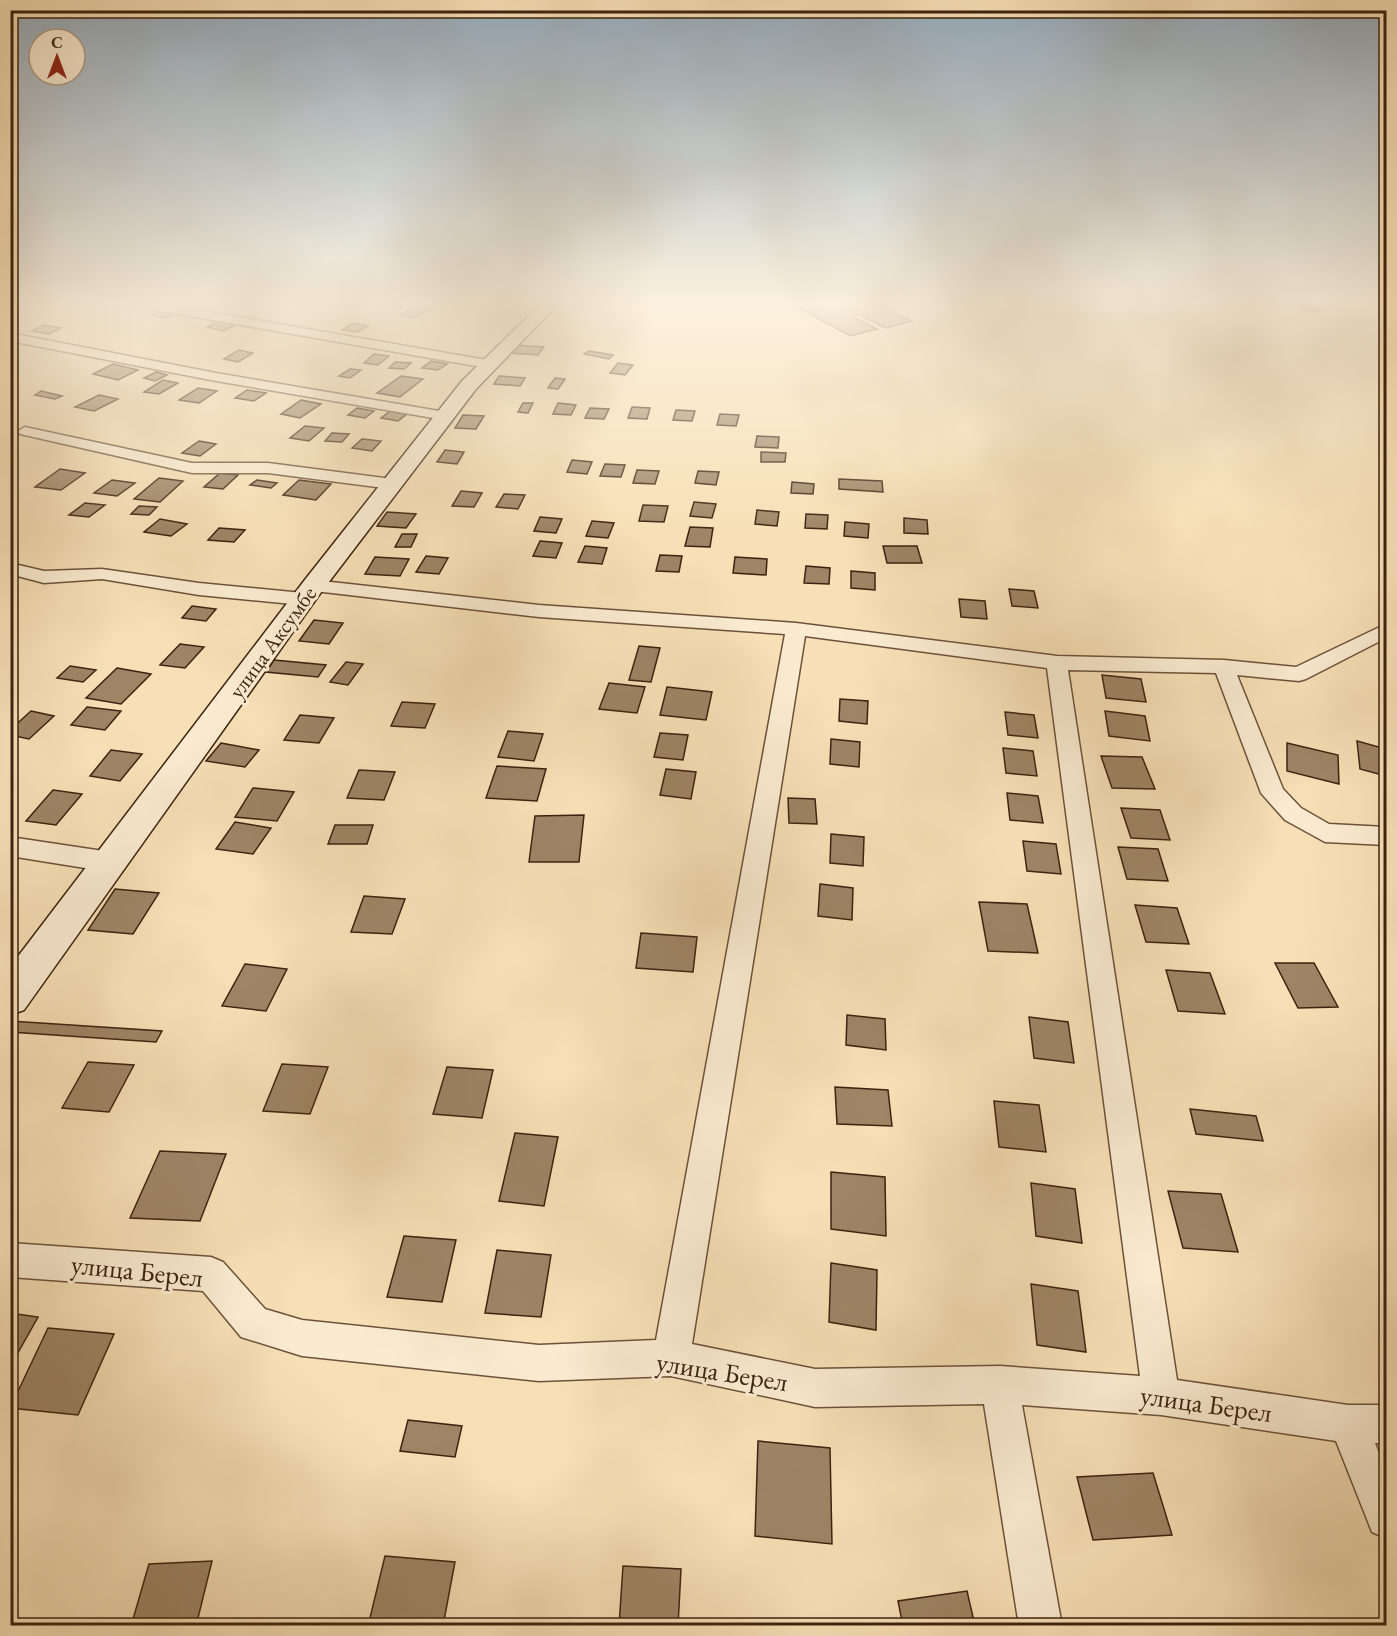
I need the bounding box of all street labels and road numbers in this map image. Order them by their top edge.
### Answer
street label: улица Аксумбе [222,580,323,704]
street label: улица Берел [69,1246,205,1295]
street label: улица Берел [654,1344,790,1399]
street label: улица Берел [1138,1377,1274,1430]

